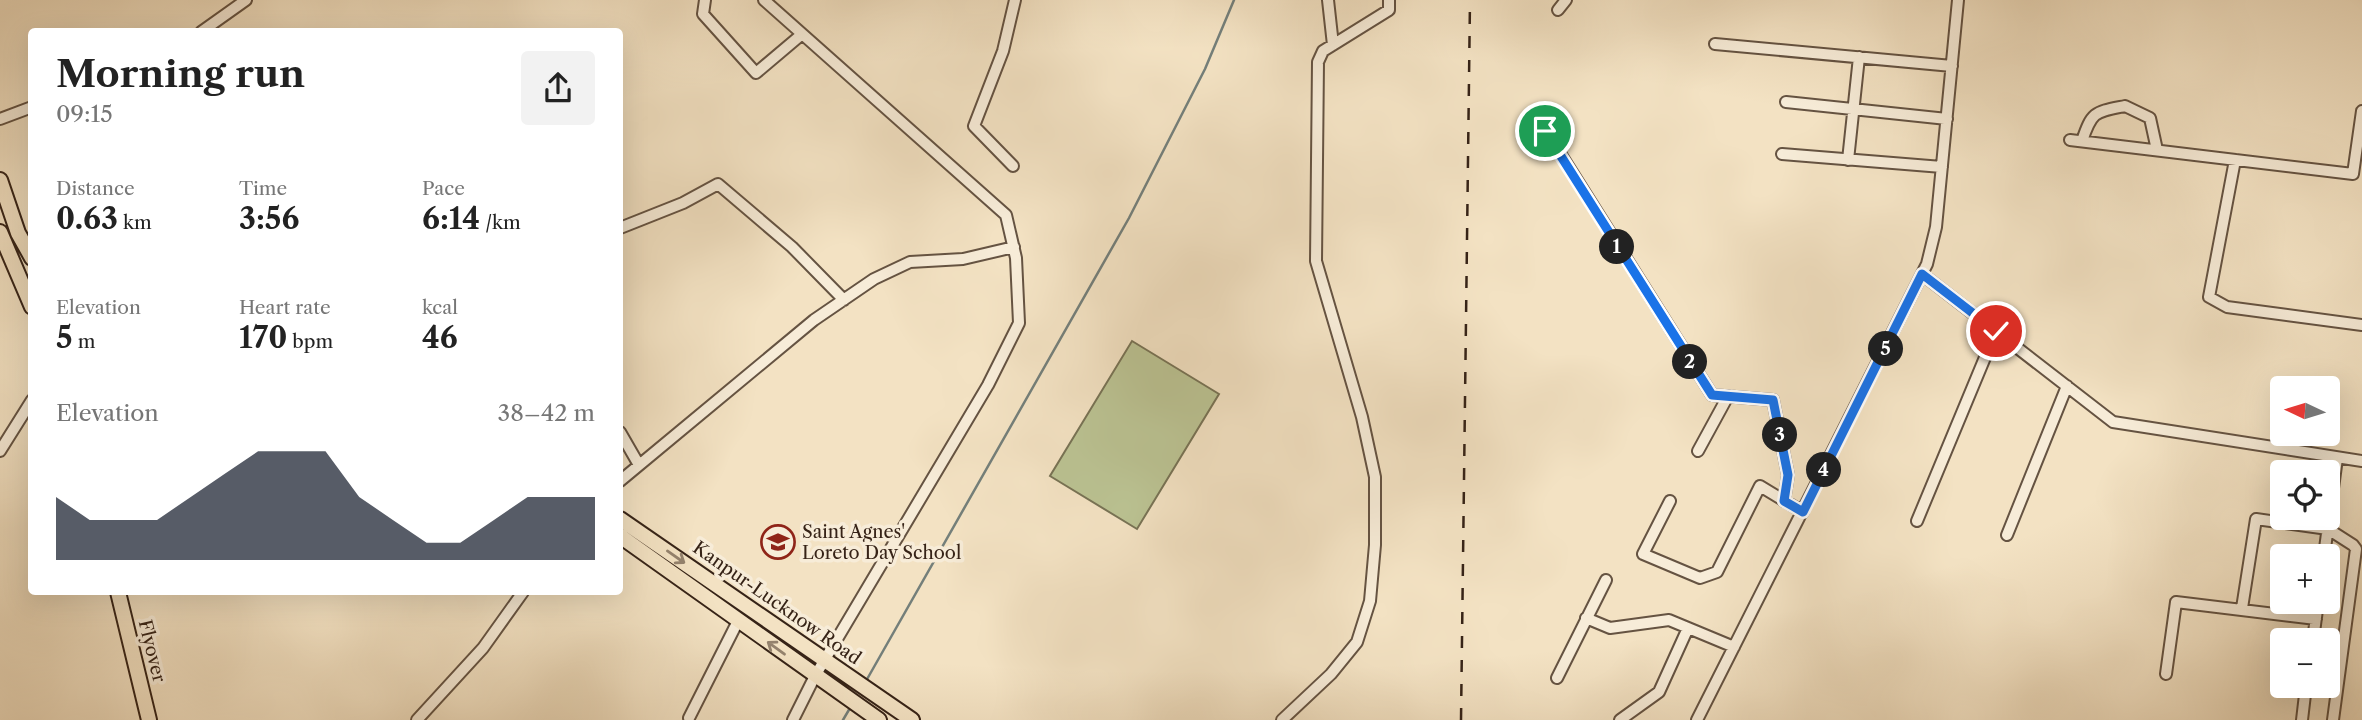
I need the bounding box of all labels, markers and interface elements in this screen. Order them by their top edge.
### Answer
text: Morning run [56,50,305,97]
button: share [521,51,595,125]
text: 09:15 [56,100,113,128]
pin [1515,101,1575,161]
icon: arrive [1526,112,1564,150]
text: Distance [56,177,135,200]
text: Time [239,177,287,200]
text: Pace [422,177,465,200]
text: 0.63 [56,200,118,237]
text: 3:56 [239,200,299,237]
text: 6:14 [422,200,480,237]
text: km [118,211,152,234]
text: /km [480,211,521,234]
pin: 1 [1600,230,1634,264]
text: 1 [1612,235,1621,258]
text: Elevation [56,296,141,319]
text: Heart rate [239,296,331,319]
text: kcal [422,296,458,319]
pin [1966,301,2026,361]
icon: check [1977,312,2015,350]
text: 5 [56,319,73,356]
text: 170 [239,319,287,356]
text: 46 [422,319,458,356]
text: m [73,330,95,353]
text: bpm [287,330,333,353]
pin: 5 [1868,332,1904,366]
text: 5 [1880,337,1891,360]
pin: 2 [1672,344,1708,380]
text: 2 [1684,350,1695,373]
north arrow [2270,376,2340,446]
map controls [2270,376,2340,698]
text: Elevation [56,399,159,427]
text: 38–42 m [498,399,595,427]
pin: 3 [1762,418,1798,452]
text: 3 [1774,423,1785,446]
pin: 4 [1806,452,1842,488]
text: 4 [1818,458,1829,481]
button: locate [2270,460,2340,530]
place label: Saint Agnes' Loreto Day School [802,521,961,564]
school or university icon: Saint Agnes' Loreto Day School [759,523,797,561]
street label: Kanpur-Lucknow Road [689,537,865,669]
button: + [2270,544,2340,614]
one-way arrow [666,550,685,564]
street label: Flyover [134,617,170,685]
button: − [2270,628,2340,698]
one-way arrow [767,641,786,656]

